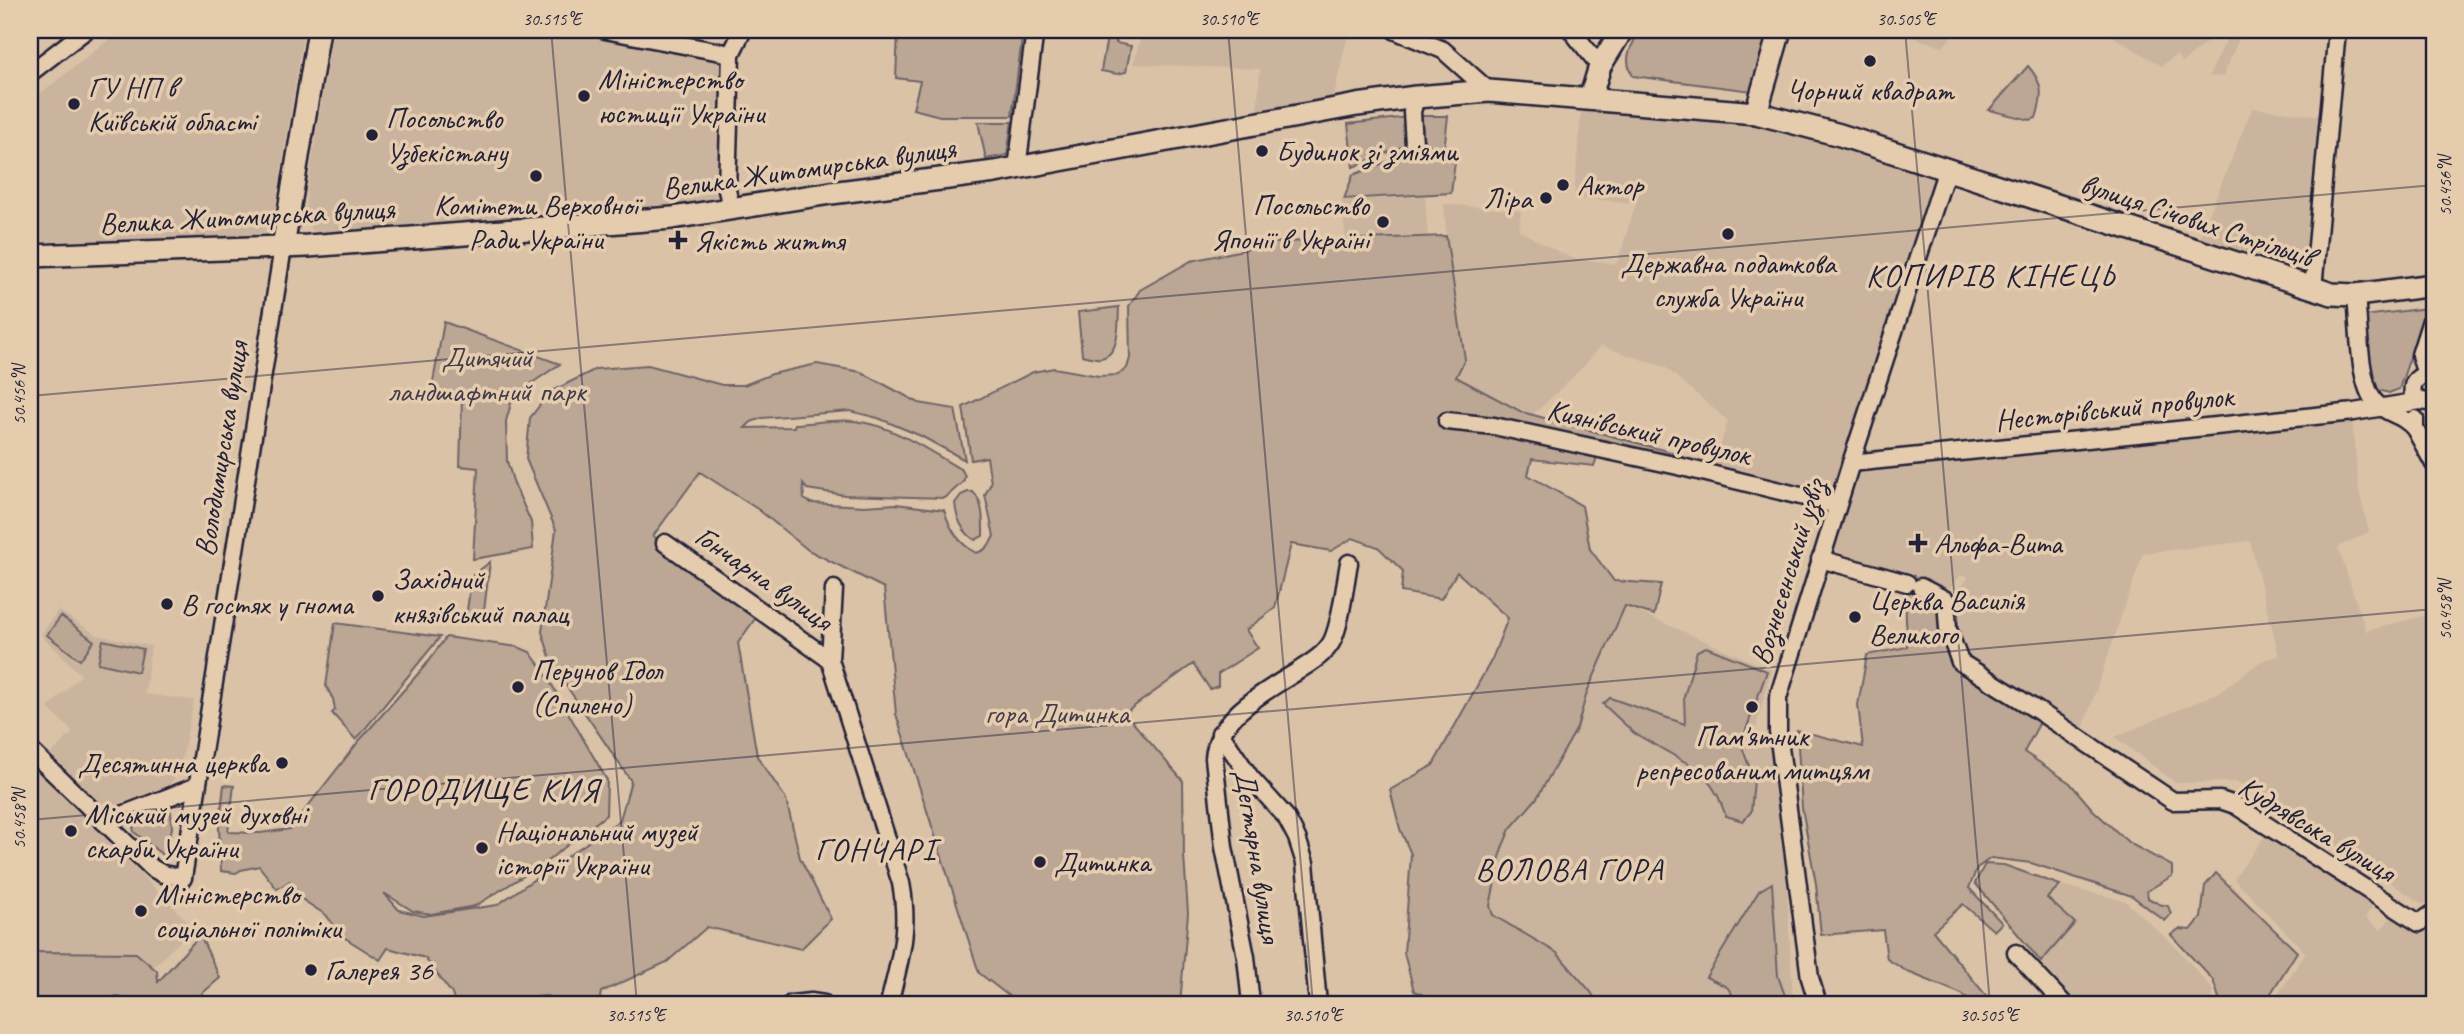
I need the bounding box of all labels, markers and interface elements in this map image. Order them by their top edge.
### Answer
text: 30.515°E [523,8,584,30]
text: 30.510°E [1200,8,1261,30]
text: 30.505°E [1877,8,1938,30]
marker: Чорний квадрат [1862,53,1878,69]
place label: Міністерство юстиції України [598,60,766,132]
place label: ГУ НП в Київській області [88,68,259,140]
place label: Чорний квадрат [1786,71,1955,109]
marker: Міністерство юстиції України [576,88,592,104]
marker: ГУ НП в Київській області [66,96,82,112]
place label: Посольство Узбекістану [386,99,509,171]
marker: Посольство Узбекістану [364,127,380,143]
street label: Велика Житомирська вулиця [660,128,959,207]
place label: Будинок зі зміями [1276,132,1459,170]
marker: Будинок зі зміями [1254,143,1270,159]
text: 50.456°N [2434,153,2456,216]
street label: вулиця Січових Стрільців [2076,164,2325,278]
place label: Актор [1577,166,1645,204]
marker: Комітети Верховної Ради України [528,168,544,184]
marker: Актор [1555,177,1571,193]
place label: Ліра [1484,179,1534,217]
place label: Комітети Верховної Ради України [434,186,643,258]
place label: Посольство Японії в Україні [1211,186,1372,258]
street label: Велика Житомирська вулиця [98,189,397,243]
marker: Ліра [1538,190,1554,206]
marker: Посольство Японії в Україні [1375,214,1391,230]
place label: Якість життя [694,221,847,259]
marker: Державна податкова служба України [1720,226,1736,242]
marker: Якість життя [668,230,688,250]
place label: Державна податкова служба України [1620,244,1837,316]
district label: КОПИРІВ КІНЕЦЬ [1866,255,2116,296]
street label: Володимирська вулиця [185,336,257,559]
park label: Дитячий ландшафтний парк [388,338,588,410]
text: 50.456°N [8,362,30,425]
street label: Несторівський провулок [1993,376,2237,439]
street label: Киянівський провулок [1544,390,1756,474]
street label: Вознесенський узвіз [1741,472,1834,669]
street label: Гончарна вулиця [688,517,842,641]
place label: Альфа-Вита [1934,524,2064,562]
marker: Альфа-Вита [1908,533,1928,553]
place label: Західний князівський палац [392,560,571,632]
text: 50.458°N [2434,577,2456,640]
place label: Церква Василія Великого [1869,581,2026,653]
place label: В гостях у гнома [181,585,355,623]
marker: Західний князівський палац [370,588,386,604]
marker: В гостях у гнома [159,596,175,612]
marker: Церква Василія Великого [1847,609,1863,625]
place label: Перунов Ідол (Спилено) [532,651,664,723]
marker: Перунов Ідол (Спилено) [510,679,526,695]
park label: гора Дитинка [985,694,1131,732]
marker: Пам'ятник репресованим митцям [1744,699,1760,715]
place label: Пам'ятник репресованим митцям [1636,717,1871,789]
place label: Десятинна церква [78,744,271,782]
marker: Десятинна церква [274,755,290,771]
street label: Дегтярна вулиця [1226,767,1291,948]
street label: Кудрявська вулиця [2232,767,2405,892]
district label: ГОРОДИЩЕ КИЯ [368,769,602,810]
text: 50.458°N [8,786,30,849]
place label: Міський музей духовні скарби України [85,795,310,867]
place label: Національний музей історії України [496,812,699,884]
marker: Міський музей духовні скарби України [63,823,79,839]
district label: ГОНЧАРІ [815,829,942,870]
marker: Національний музей історії України [474,840,490,856]
place label: Дитинка [1054,843,1153,881]
district label: ВОЛОВА ГОРА [1476,849,1664,890]
marker: Дитинка [1032,854,1048,870]
place label: Міністерство соціальної політіки [155,875,343,947]
marker: Міністерство соціальної політіки [133,903,149,919]
place label: Галерея 36 [325,951,434,989]
marker: Галерея 36 [303,962,319,978]
text: 30.515°E [607,1004,668,1026]
text: 30.510°E [1284,1004,1345,1026]
text: 30.505°E [1960,1004,2021,1026]

